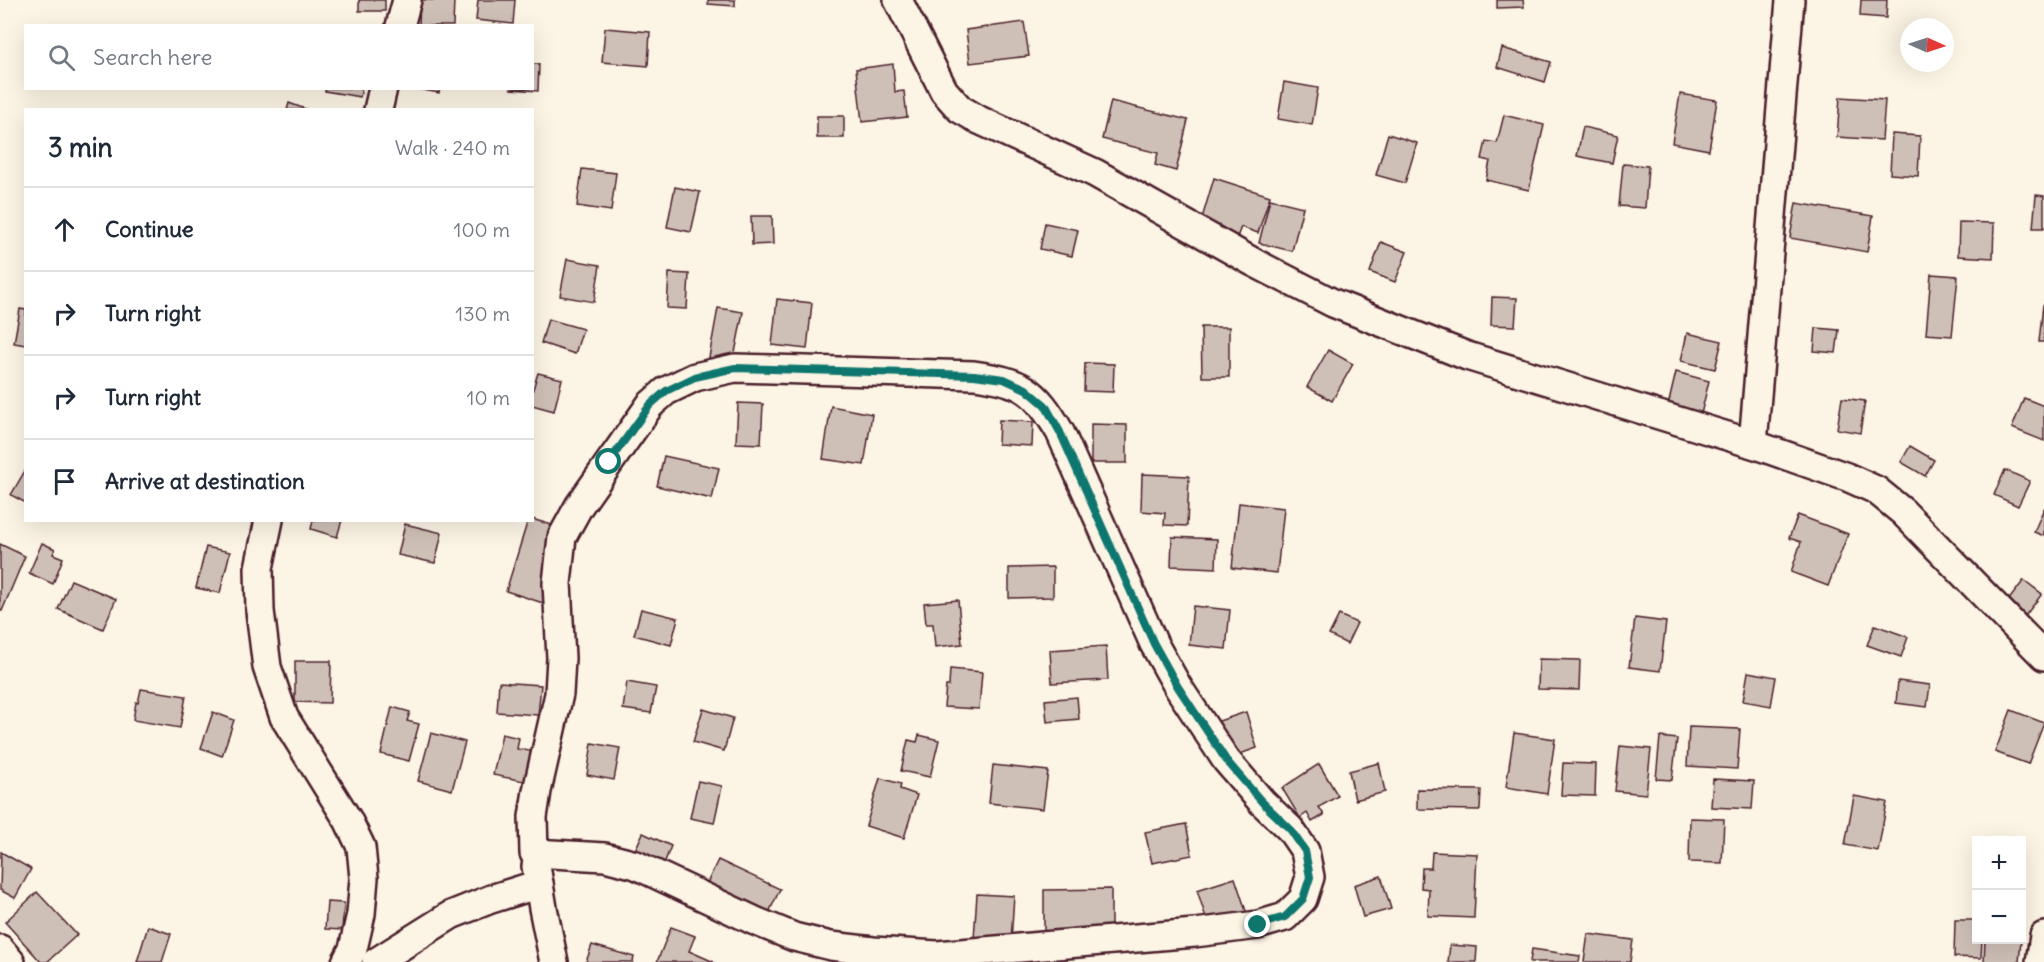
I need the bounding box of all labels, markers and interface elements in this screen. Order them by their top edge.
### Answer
north arrow [1900,18,1954,72]
search box [24,24,534,90]
icon: search [45,41,78,74]
text: Search here [93,43,212,71]
text: 3 min [48,131,113,164]
text: Walk · 240 m [395,135,510,160]
icon: ahead [48,213,81,246]
text: Continue [105,215,194,243]
text: 100 m [453,217,510,242]
icon: right [48,297,81,330]
text: Turn right [105,299,201,327]
text: 130 m [455,301,510,326]
icon: right [48,381,81,414]
text: Turn right [105,383,201,411]
text: 10 m [467,385,510,410]
route start [595,448,621,474]
icon: arrive [48,465,81,498]
text: Arrive at destination [105,467,305,495]
map controls [1972,836,2026,944]
button: + [1972,836,2026,890]
button: − [1972,890,2026,944]
route end [1244,911,1270,937]

